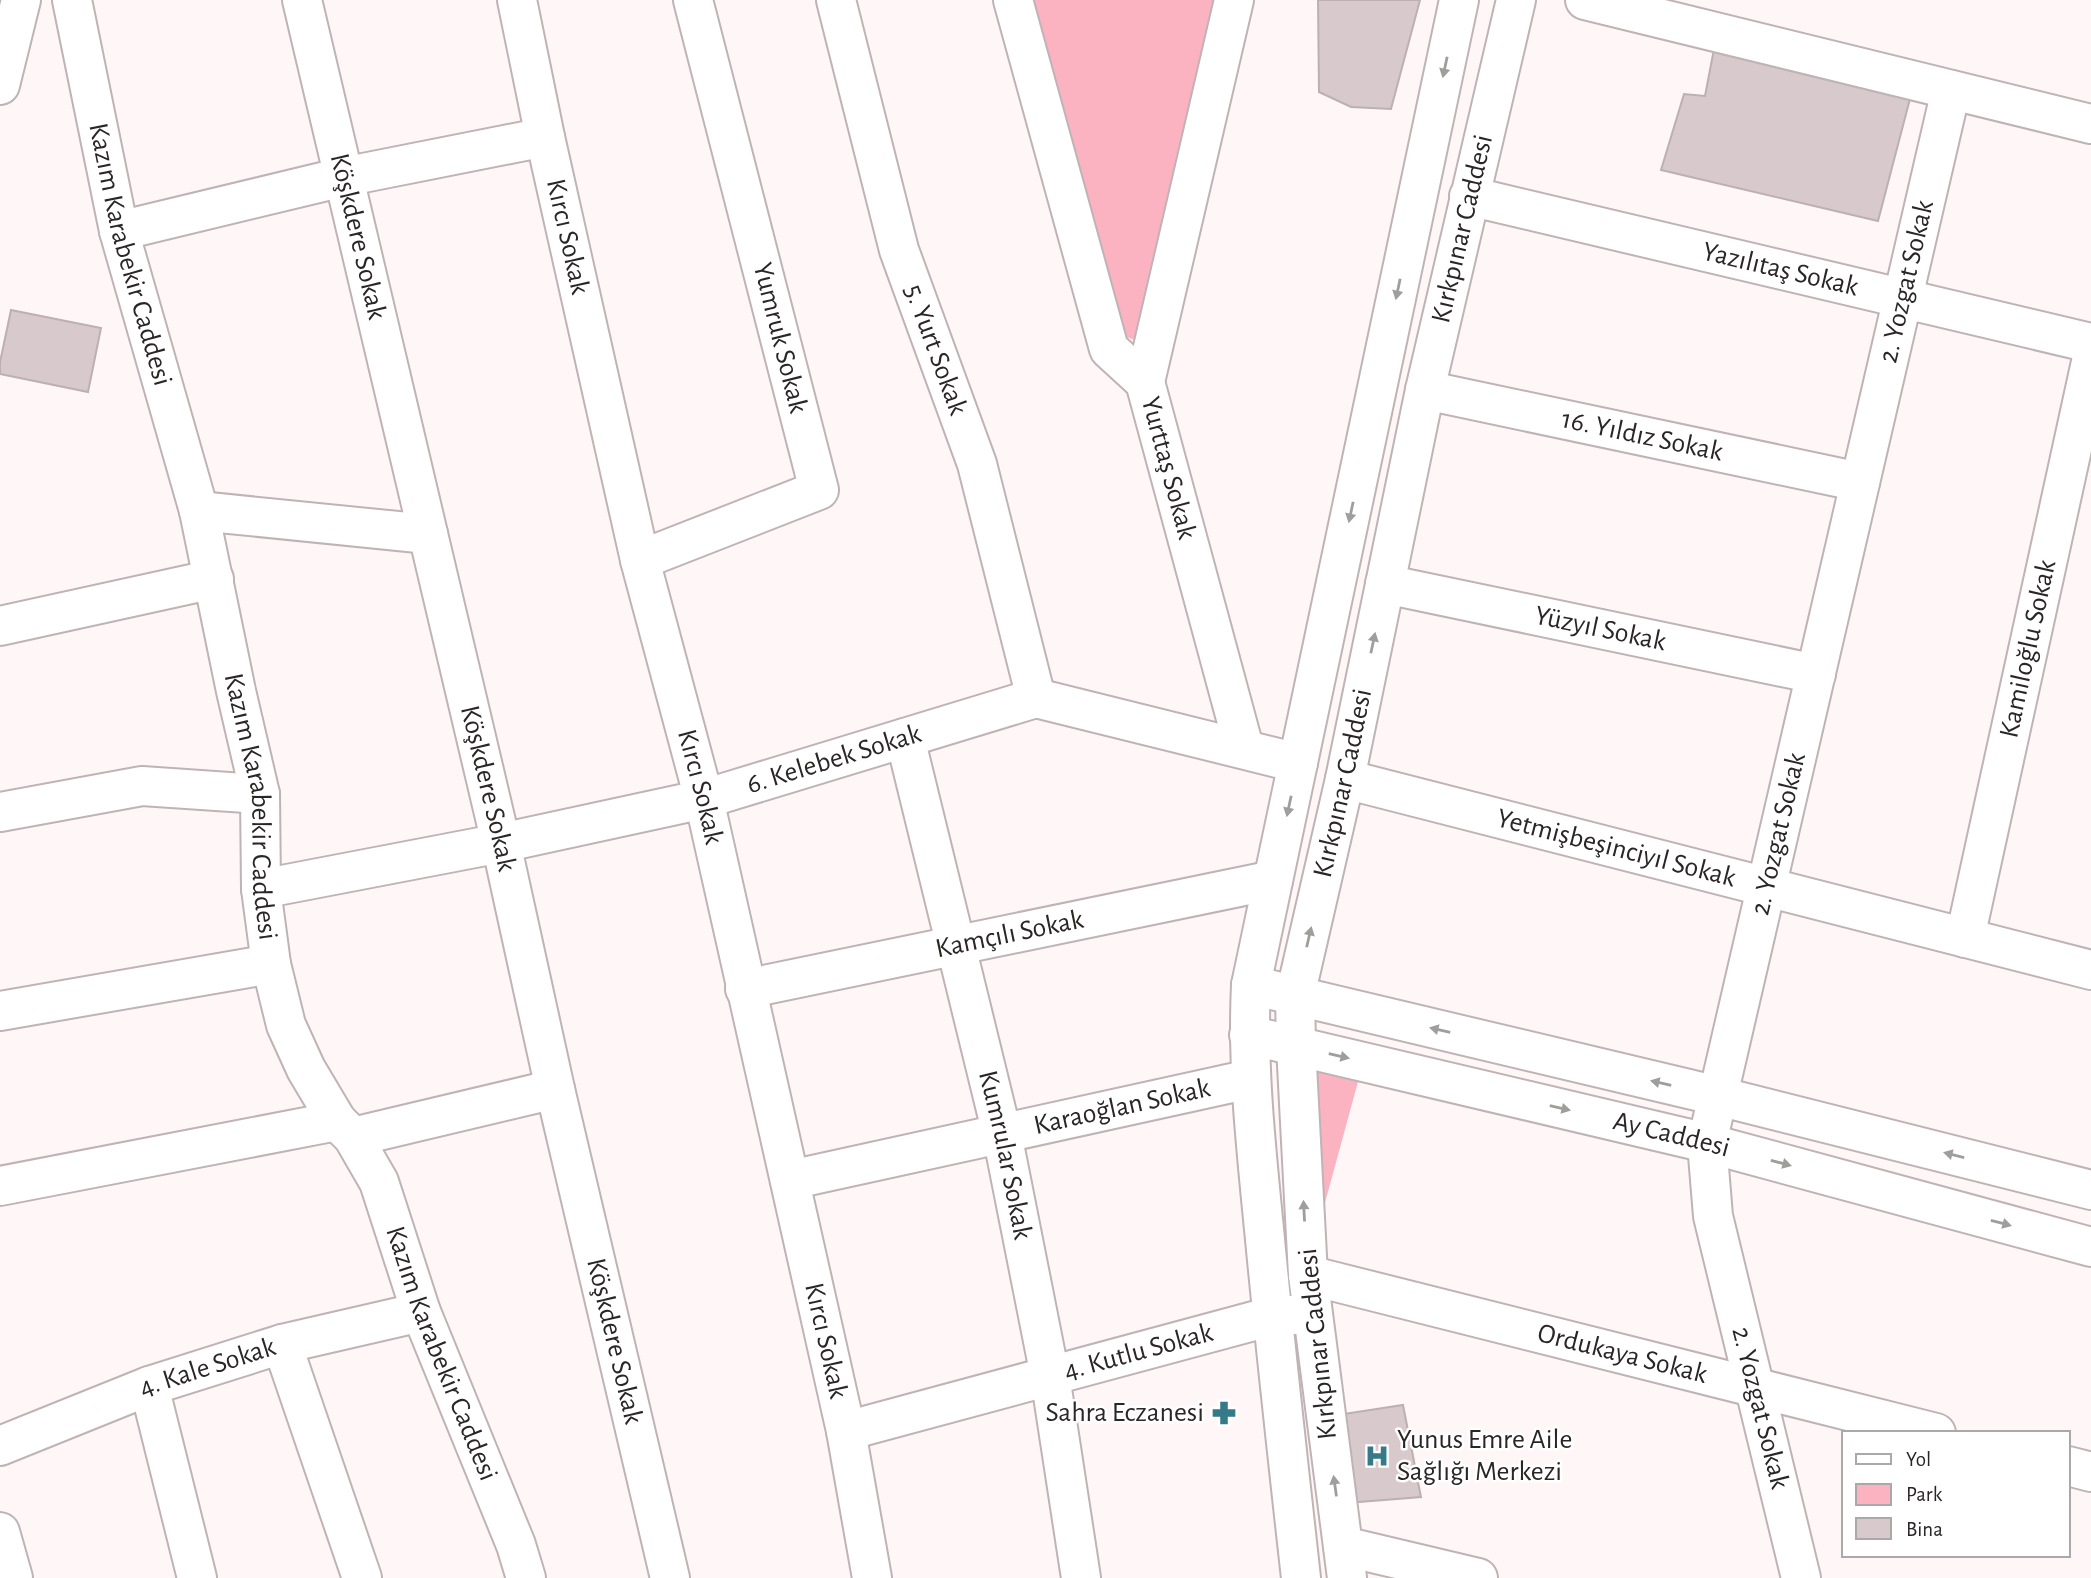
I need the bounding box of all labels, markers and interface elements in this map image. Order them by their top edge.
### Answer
one-way arrow [1439,56,1450,78]
street label: Kazım Karabekir Caddesi [83,121,176,389]
street label: Kırkpınar Caddesi [1427,132,1498,326]
street label: Köşkdere Sokak [325,151,391,322]
street label: Kırcı Sokak [541,176,594,297]
street label: 2. Yozgat Sokak [1874,197,1939,366]
street label: Yazılıtaş Sokak [1700,238,1861,302]
street label: Yumruk Sokak [748,260,812,416]
one-way arrow [1392,278,1403,300]
street label: 5. Yurt Sokak [899,281,972,419]
street label: Yurttaş Sokak [1136,394,1201,543]
street label: 16. Yıldız Sokak [1559,405,1725,467]
one-way arrow [1345,501,1356,523]
street label: Kamiloğlu Sokak [1995,557,2061,740]
street label: Yüzyıl Sokak [1532,602,1669,656]
one-way arrow [1368,632,1379,654]
street label: Kazım Karabekir Caddesi [219,671,282,942]
street label: Kırkpınar Caddesi [1309,686,1377,880]
street label: Köşkdere Sokak [455,703,521,874]
street label: 6. Kelebek Sokak [743,720,925,799]
street label: Kırcı Sokak [672,726,728,847]
street label: 2. Yozgat Sokak [1746,750,1811,918]
one-way arrow [1283,796,1294,818]
street label: Yetmişbeşinciyıl Sokak [1494,804,1739,893]
street label: Kamçılı Sokak [933,905,1086,963]
one-way arrow [1304,926,1315,948]
one-way arrow [1429,1025,1451,1036]
one-way arrow [1328,1051,1350,1062]
street label: Kumrular Sokak [973,1068,1037,1242]
street label: Karaoğlan Sokak [1031,1074,1213,1140]
one-way arrow [1650,1077,1672,1088]
one-way arrow [1549,1103,1571,1114]
street label: Ay Caddesi [1610,1107,1733,1162]
one-way arrow [1942,1149,1964,1160]
one-way arrow [1770,1158,1792,1169]
one-way arrow [1299,1200,1310,1222]
one-way arrow [1990,1218,2011,1228]
street label: Kazım Karabekir Caddesi [380,1223,502,1485]
street label: Kırkpınar Caddesi [1294,1247,1342,1441]
street label: Köşkdere Sokak [581,1255,647,1427]
street label: Kırcı Sokak [799,1280,852,1401]
street label: 4. Kutlu Sokak [1061,1319,1216,1385]
street label: Ordukaya Sokak [1535,1319,1710,1389]
street label: 2. Yozgat Sokak [1726,1324,1794,1492]
street label: 4. Kale Sokak [135,1333,279,1402]
place label: Sahra Eczanesi [1046,1399,1204,1427]
pharmacy icon: Sahra Eczanesi [1210,1399,1238,1427]
place label: Yunus Emre Aile Sağlığı Merkezi [1397,1426,1572,1486]
legend [1842,1431,2070,1557]
hospital icon: Yunus Emre Aile Sağlığı Merkezi [1363,1442,1391,1470]
text: Yol [1906,1449,1931,1470]
one-way arrow [1329,1475,1340,1497]
text: Park [1906,1484,1943,1505]
text: Bina [1906,1519,1943,1540]

